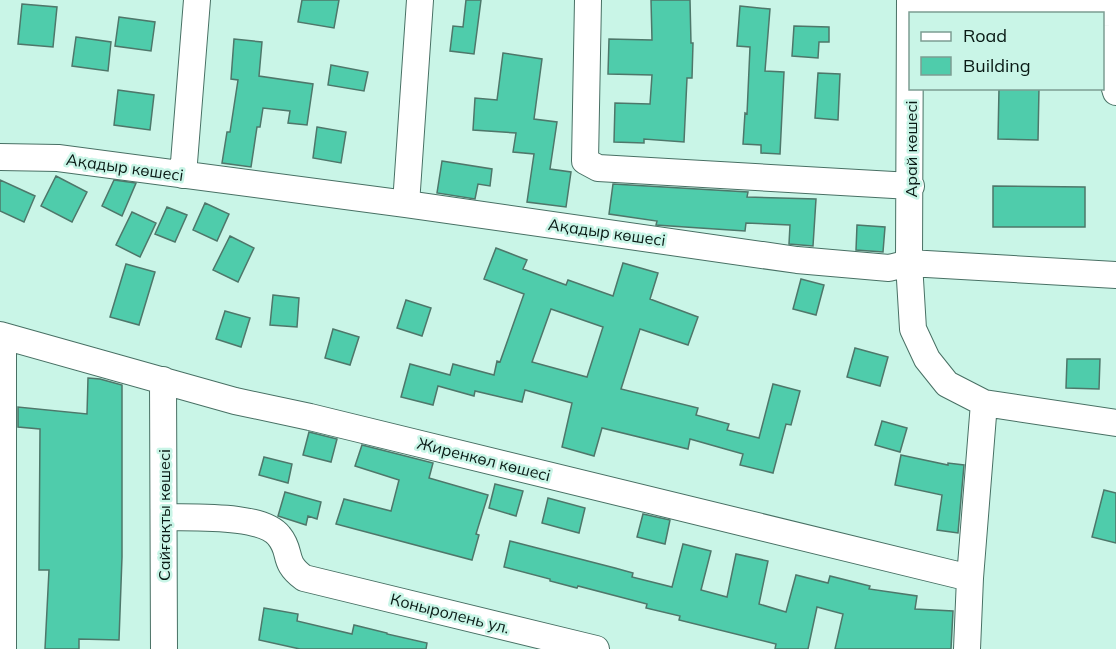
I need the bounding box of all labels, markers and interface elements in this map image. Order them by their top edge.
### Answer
legend [909,12,1104,90]
text: Road [963,24,1007,47]
text: Building [963,54,1031,77]
street label: Арай көшесі [901,101,921,197]
street label: Ақадыр көшесі [65,149,185,185]
street label: Ақадыр көшесі [547,214,667,250]
street label: Жиренкөл көшесі [415,433,553,485]
street label: Сайғақты көшесі [154,449,174,581]
street label: Коныролень ул. [388,589,512,637]

